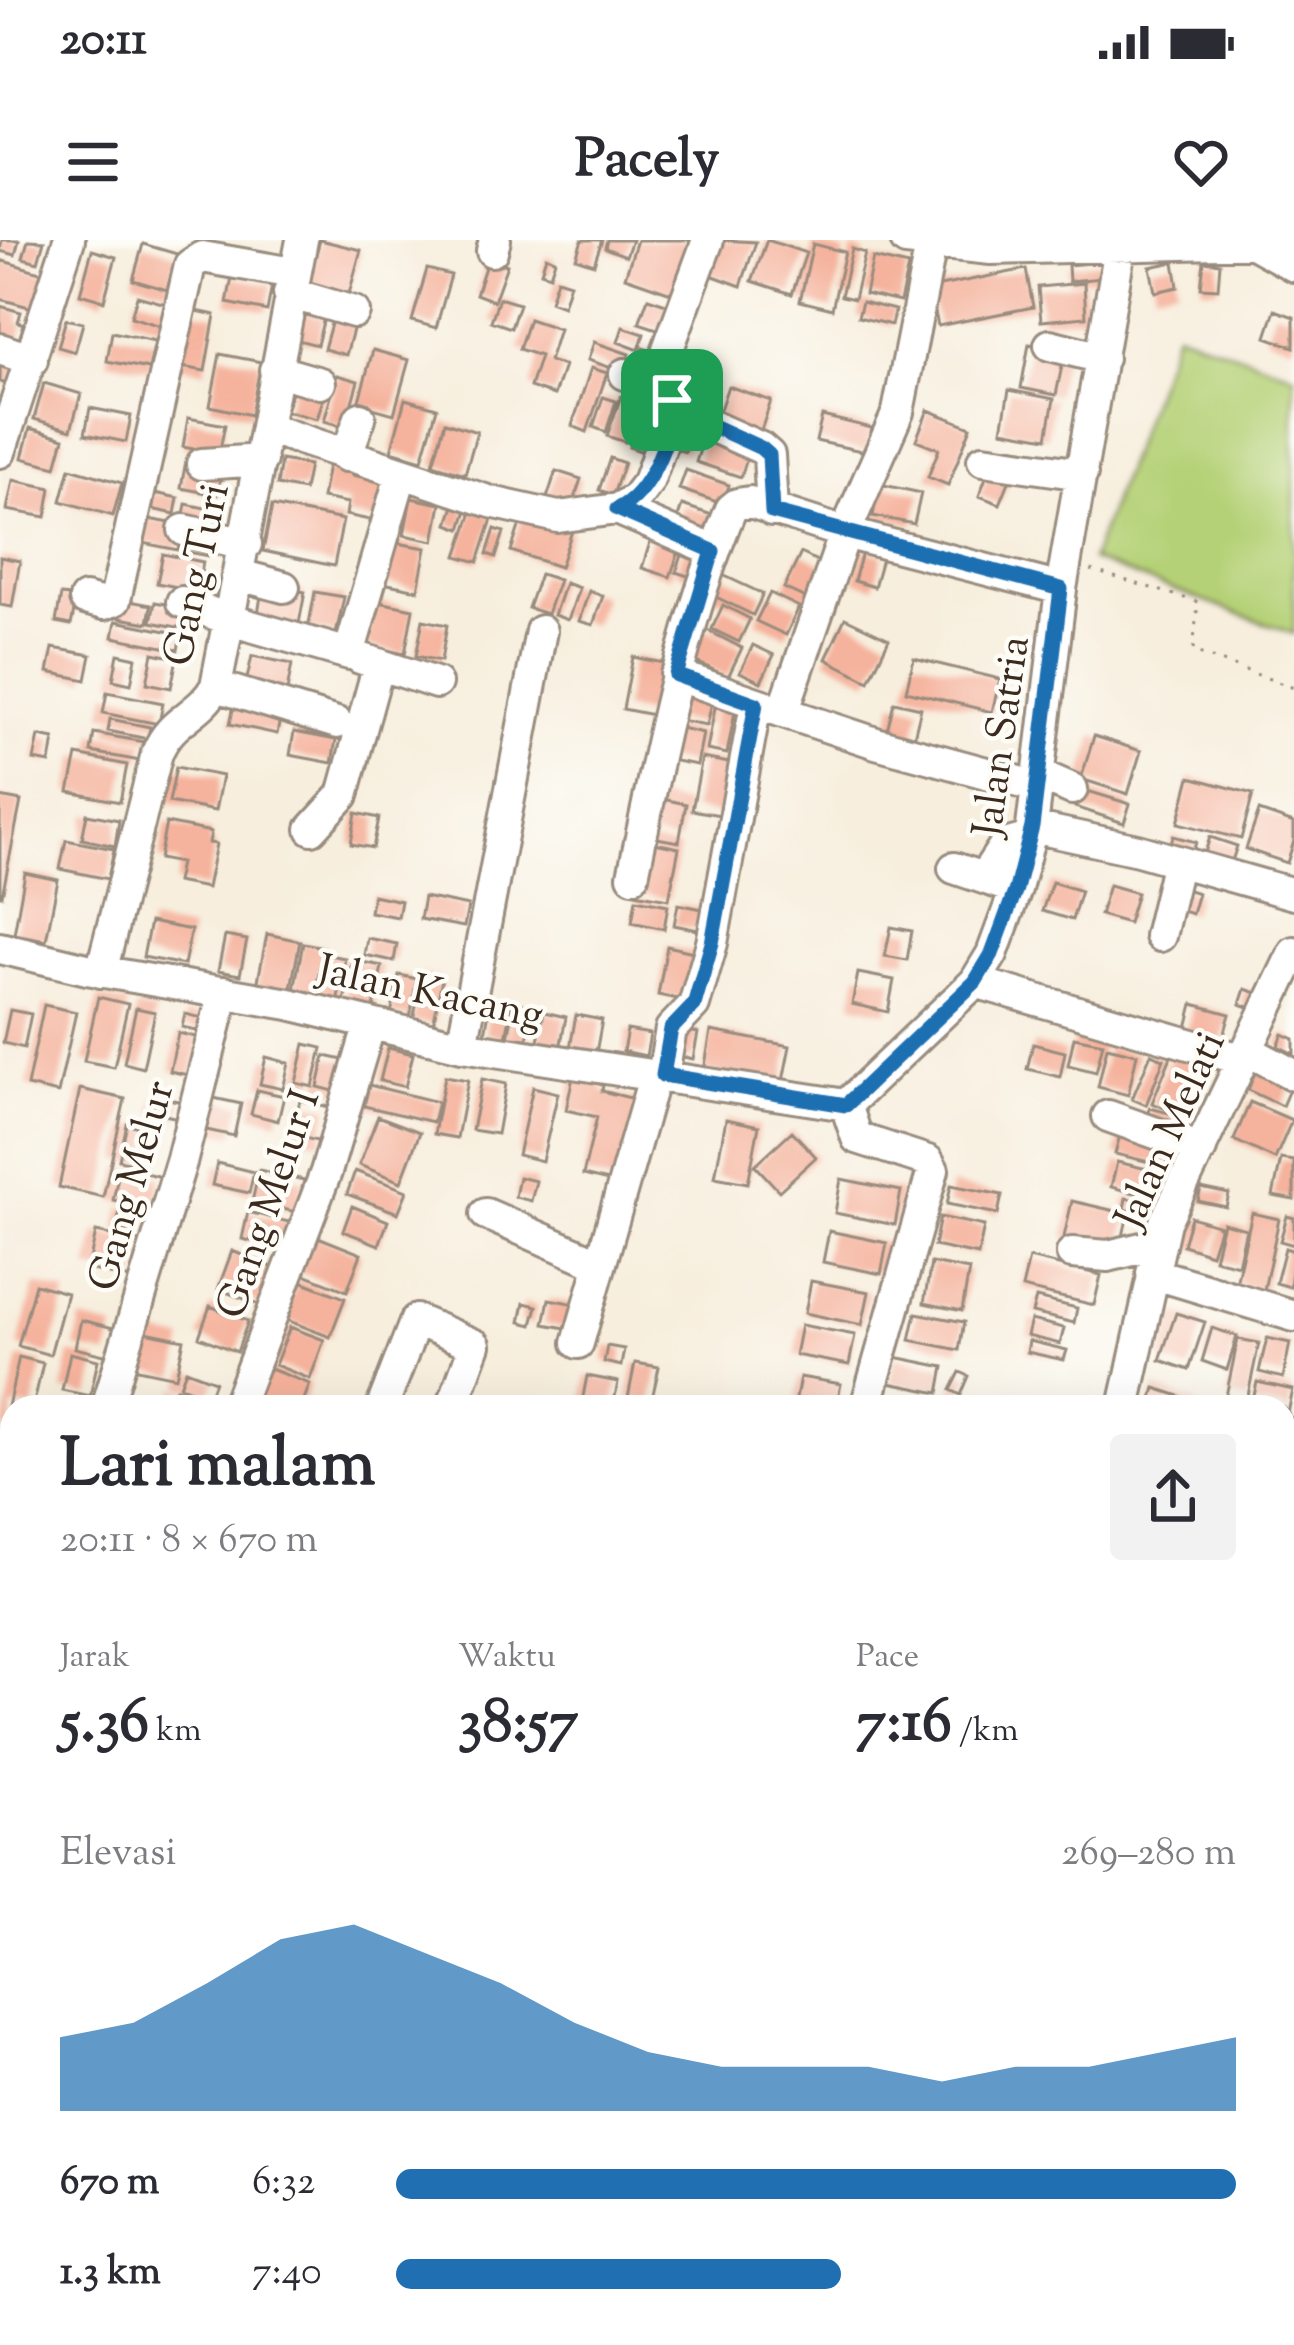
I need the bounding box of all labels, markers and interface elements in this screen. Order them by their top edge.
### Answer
text: 20:11 [60,10,147,75]
text: Pacely [575,123,719,201]
icon: menu [60,129,126,195]
icon: heart [1168,129,1234,195]
pin [621,349,723,451]
icon: arrive [639,367,705,433]
street label: Gang Turi [150,478,247,672]
street label: Jalan Satria [960,633,1048,843]
street label: Jalan Kacang [310,941,548,1048]
street label: Jalan Melati [1102,1023,1243,1241]
street label: Gang Melur [75,1074,192,1299]
street label: Gang Melur I [203,1082,338,1327]
text: Lari malam [60,1421,375,1516]
button: share [1110,1434,1236,1560]
text: 20:11 · 8 × 670 m [60,1514,318,1570]
text: Jarak [60,1634,130,1682]
text: Waktu [458,1634,556,1682]
text: Pace [856,1634,919,1682]
text: 5.36 [60,1682,149,1769]
text: 38:57 [458,1682,578,1769]
text: 7:16 [856,1682,952,1769]
text: km [149,1708,201,1756]
text: /km [952,1708,1019,1756]
text: Elevasi [60,1827,176,1883]
text: 269–280 m [1061,1827,1236,1883]
text: 670 m [60,2156,159,2212]
text: 6:32 [252,2156,315,2212]
text: 1.3 km [60,2246,161,2302]
text: 7:40 [252,2246,322,2302]

